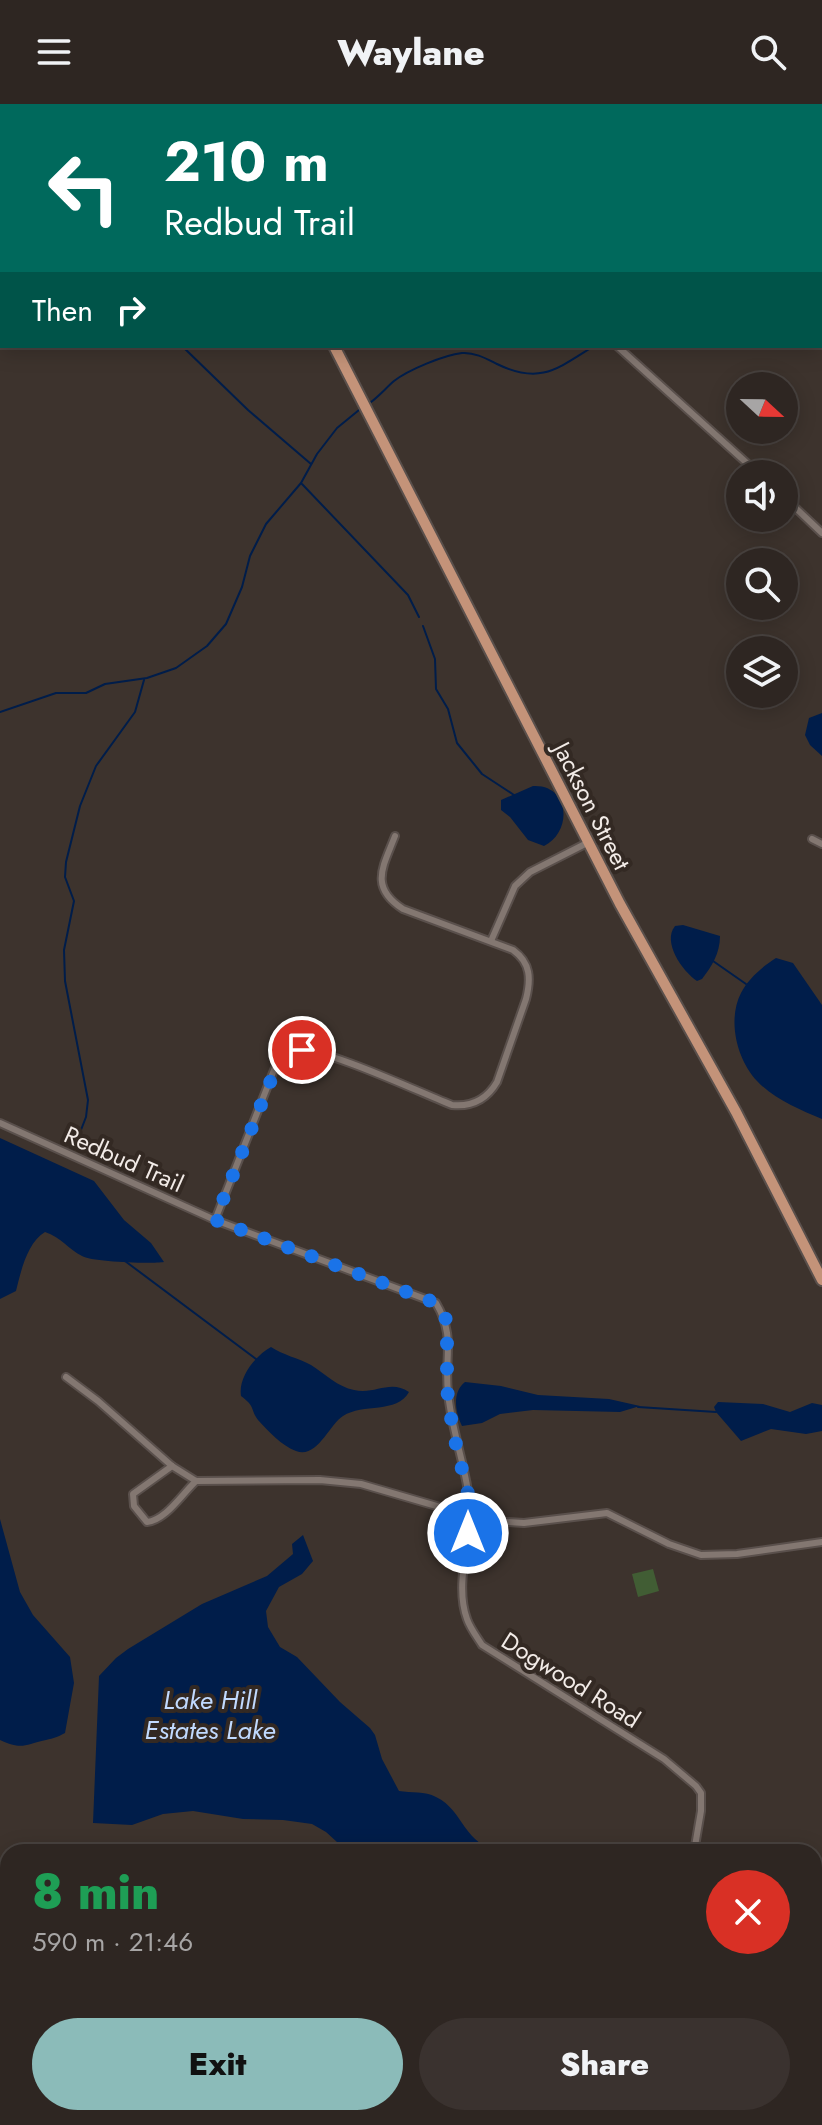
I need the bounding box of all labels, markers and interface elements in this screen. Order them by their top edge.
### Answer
text: Waylane [337,26,485,78]
icon: menu [32,30,76,74]
icon: search [746,30,790,74]
text: 210 m [164,121,329,202]
icon: left [32,136,136,240]
text: Redbud Trail [164,196,355,248]
icon: right [109,288,153,332]
text: Then [32,289,93,332]
north arrow [726,372,798,444]
map controls [726,372,798,708]
button: sound [726,460,798,532]
button: search [726,548,798,620]
button: layers [726,636,798,708]
street label: Jackson Street [543,733,639,876]
pin [268,1016,336,1084]
icon: arrive [280,1028,324,1072]
street label: Redbud Trail [59,1117,189,1201]
position arrow [426,1491,510,1575]
street label: Dogwood Road [495,1623,647,1737]
water label: Lake Hill Estates Lake [145,1681,276,1749]
text: 8 min [32,1858,159,1927]
button: close [706,1870,790,1954]
text: 590 m · 21:46 [32,1923,193,1961]
button: Exit [32,2018,403,2110]
button: Share [419,2018,790,2110]

